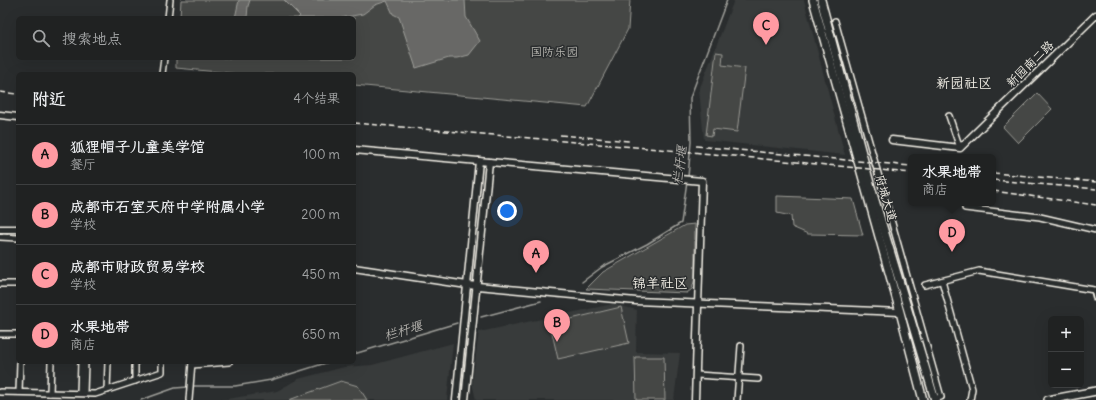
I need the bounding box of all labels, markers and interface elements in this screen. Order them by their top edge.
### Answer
pin: C [753,12,779,45]
search box [16,16,356,60]
icon: search [30,27,52,49]
text: 搜索地点 [62,29,122,48]
street label: 新园南二路 [1003,37,1056,90]
park label: 国防乐园 [530,44,578,59]
district label: 新园社区 [936,74,992,92]
text: 附近 [32,88,66,110]
text: 4个结果 [293,90,340,107]
text: 狐狸帽子儿童美学馆 [70,137,205,156]
water label: 栏杆堰 [669,143,691,185]
text: A [41,146,49,163]
text: 100 m [303,146,340,163]
popup [908,154,996,206]
text: 餐厅 [70,156,96,173]
text: 水果地带 [922,162,982,181]
street label: 府城大道 [873,173,900,223]
text: 商店 [922,181,948,198]
text: 成都市石室天府中学附属小学 [70,197,265,216]
your location [497,201,517,221]
text: B [41,206,49,223]
text: 200 m [301,206,340,223]
text: 学校 [70,216,96,233]
pin: D [939,219,965,252]
pin: A [523,240,549,273]
text: 成都市财政贸易学校 [70,257,205,276]
text: C [41,266,49,283]
text: 450 m [302,266,340,283]
district label: 锦羊社区 [632,274,688,292]
text: 学校 [70,276,96,293]
pin: B [544,309,570,342]
water label: 栏杆堰 [382,316,426,344]
map controls [1048,316,1084,388]
button: + [1048,316,1084,352]
text: 水果地带 [70,317,130,336]
text: D [40,326,50,343]
text: 650 m [302,326,340,343]
text: 商店 [70,336,96,353]
button: − [1048,352,1084,388]

